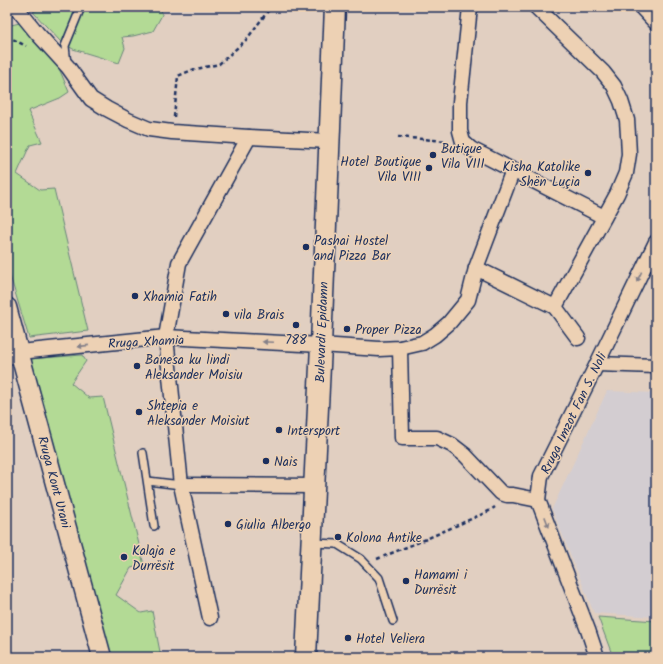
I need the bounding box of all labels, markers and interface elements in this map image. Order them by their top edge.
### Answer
place label: Butique Vila VIII [441,139,485,175]
marker: Butique Vila VIII [428,150,438,160]
place label: Hotel Boutique Vila VIII [340,152,421,188]
place label: Kisha Katolike Shën Luçia [502,157,580,193]
marker: Hotel Boutique Vila VIII [424,163,434,173]
marker: Kisha Katolike Shën Luçia [583,168,593,178]
place label: Pashai Hostel and Pizza Bar [314,231,391,267]
marker: Pashai Hostel and Pizza Bar [301,242,311,252]
one-way arrow [636,272,642,283]
street label: Bulevardi Epidamn [310,281,335,383]
place label: Xhamia Fatih [143,287,217,308]
marker: Xhamia Fatih [130,291,140,301]
place label: vila Brais [234,305,285,326]
marker: vila Brais [221,309,231,319]
marker: 788 [291,320,301,330]
place label: Proper Pizza [355,320,422,341]
marker: Proper Pizza [342,324,352,334]
street label: Rruga Xhamia [107,330,185,355]
place label: 788 [285,330,307,351]
one-way arrow [261,339,274,345]
one-way arrow [77,342,89,349]
street label: Rruga Imzot Fan S. Noli [536,348,613,478]
place label: Banesa ku lindi Aleksander Moisiu [145,350,243,386]
marker: Banesa ku lindi Aleksander Moisiu [132,361,142,371]
place label: Shtepia e Aleksander Moisiut [147,396,251,432]
marker: Shtepia e Aleksander Moisiut [134,407,144,417]
place label: Intersport [287,421,341,442]
marker: Intersport [274,425,284,435]
street label: Rruga Kont Urani [31,434,76,532]
place label: Nais [274,452,298,473]
marker: Nais [261,456,271,466]
place label: Giulia Albergo [236,515,311,536]
one-way arrow [544,517,550,529]
marker: Giulia Albergo [223,519,233,529]
place label: Kolona Antike [346,528,422,549]
marker: Kolona Antike [333,532,343,542]
place label: Kalaja e Durrësit [132,541,176,577]
marker: Kalaja e Durrësit [119,552,129,562]
place label: Hamami i Durrësit [414,565,468,601]
marker: Hamami i Durrësit [401,576,411,586]
place label: Hotel Veliera [356,629,425,650]
marker: Hotel Veliera [343,633,353,643]

